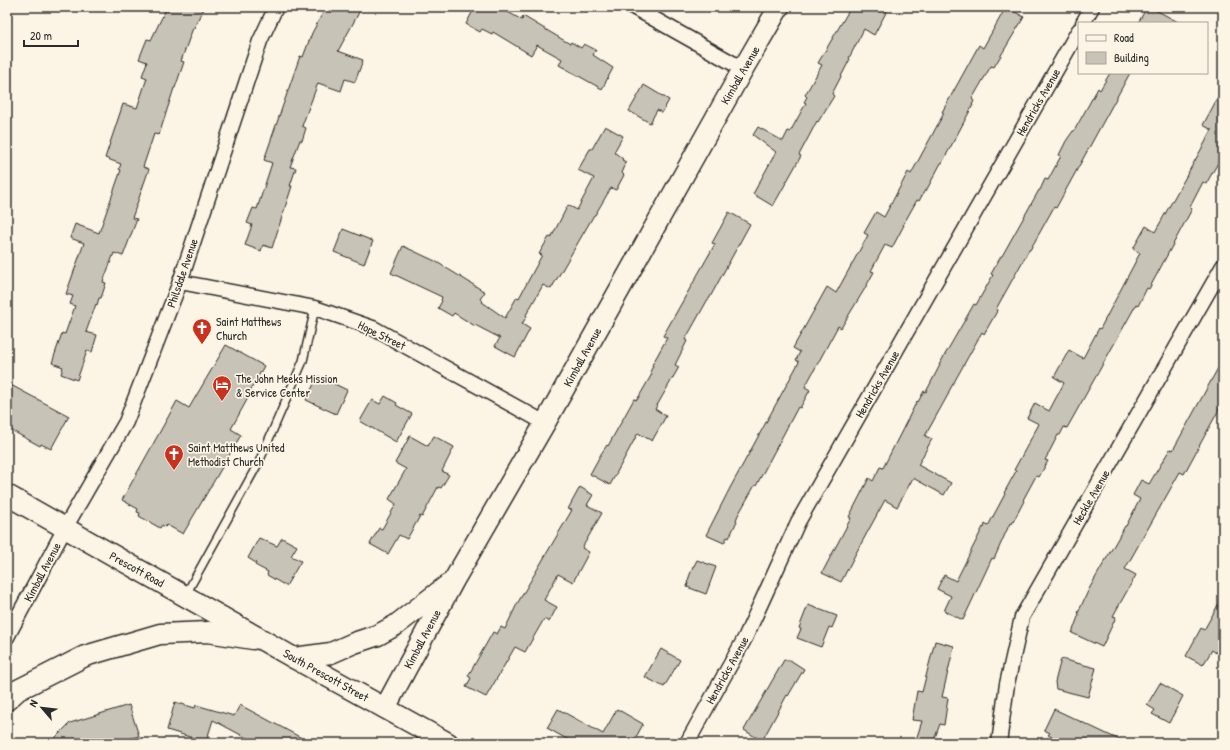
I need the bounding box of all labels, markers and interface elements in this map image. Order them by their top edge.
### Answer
scale bar [24,22,78,48]
legend [1078,22,1208,74]
text: 20 m [30,27,52,44]
text: Road [1114,29,1134,46]
street label: Kimball Avenue [716,42,764,107]
text: Building [1114,49,1149,66]
street label: Hendricks Avenue [1012,65,1064,139]
street label: Philsdale Avenue [162,236,202,310]
place label: Saint Matthews Church [216,313,282,344]
street label: Hope Street [355,316,409,354]
church icon: Saint Matthews Church [191,317,213,345]
street label: Kimball Avenue [559,324,605,390]
street label: Hendricks Avenue [851,347,903,421]
place label: The John Meeks Mission & Service Center [236,370,338,401]
hotel icon: The John Meeks Mission & Service Center [211,374,233,402]
place label: Saint Matthews United Methodist Church [188,439,285,470]
church icon: Saint Matthews United Methodist Church [163,443,185,471]
street label: Heckle Avenue [1068,466,1114,528]
street label: Kimball Avenue [19,539,65,605]
street label: Prescott Road [107,547,168,591]
street label: Kimball Avenue [399,606,445,672]
street label: Hendricks Avenue [701,633,753,707]
street label: South Prescott Street [280,644,373,706]
north arrow [22,688,62,728]
text: N [26,697,41,709]

